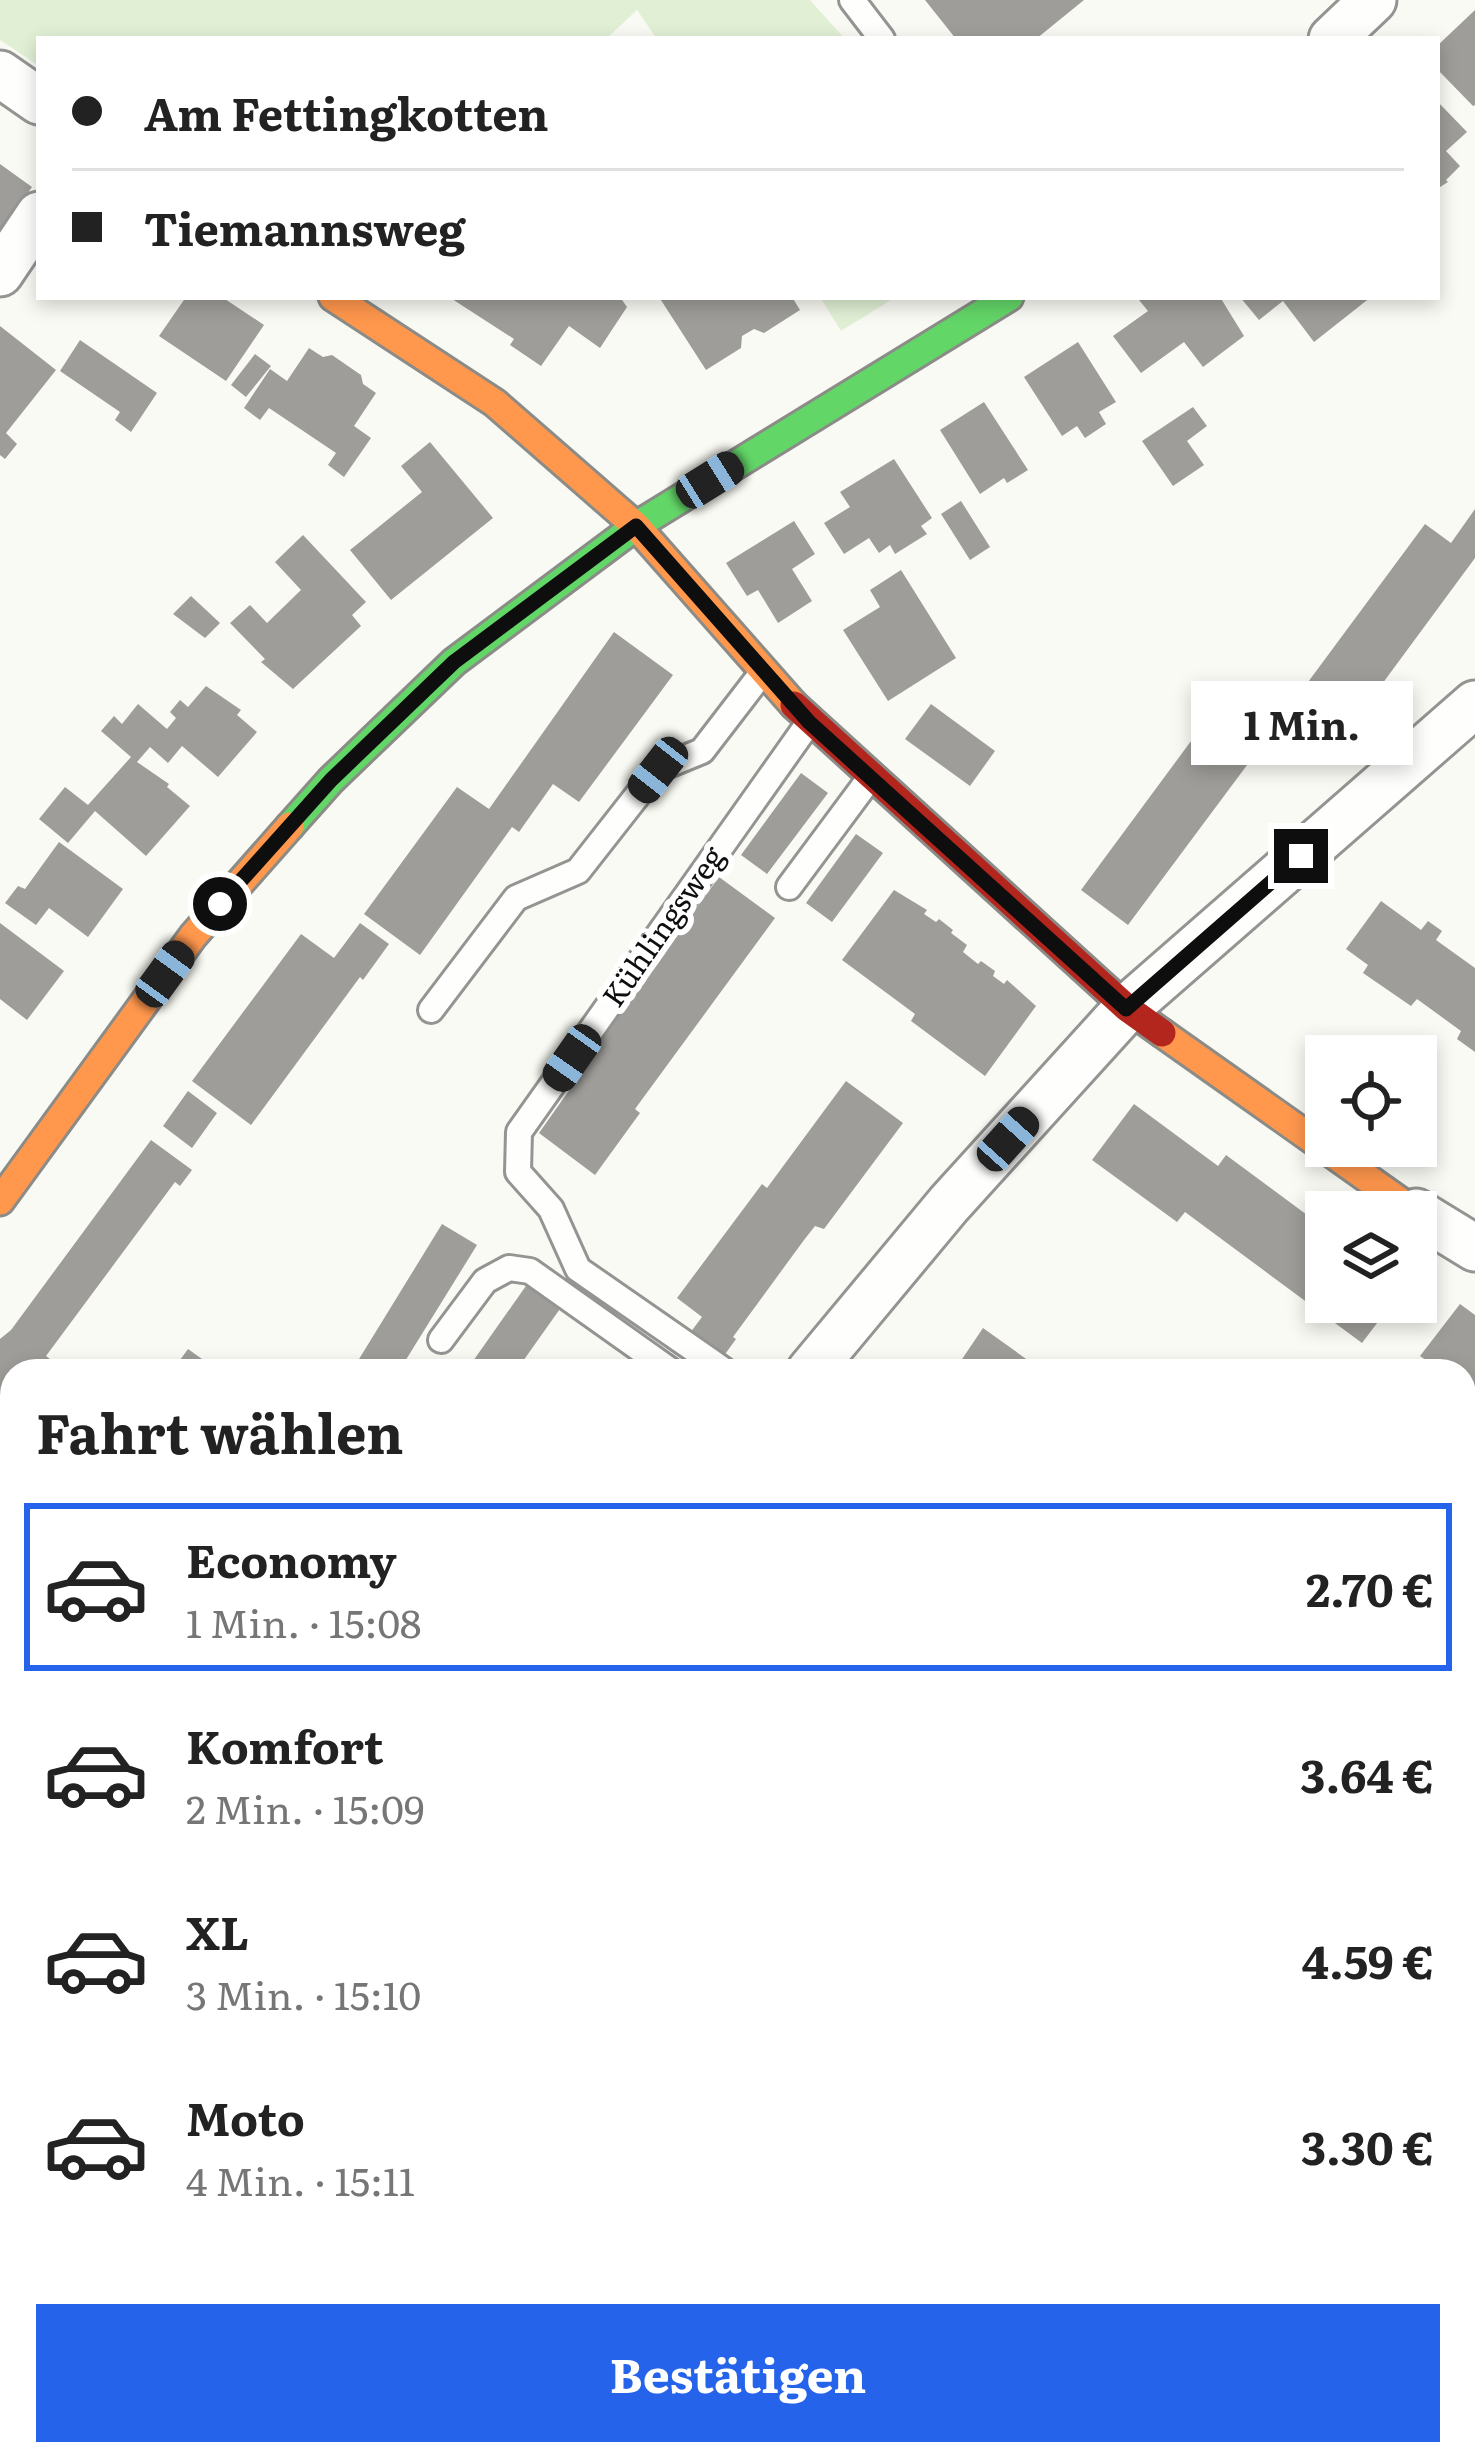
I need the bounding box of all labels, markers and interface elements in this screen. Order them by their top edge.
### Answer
text: Am Fettingkotten [144,78,549,145]
text: Tiemannsweg [144,193,466,260]
car [670,446,750,514]
callout: 1 Min. [1190,682,1412,766]
text: 1 Min. [1244,694,1360,752]
car [622,731,694,809]
route end [1274,829,1328,883]
street label: Kühlingsweg [590,836,733,1015]
route start [193,877,247,931]
car [129,934,201,1014]
car [537,1018,607,1098]
map controls [1305,1035,1437,1323]
button: locate [1305,1035,1437,1167]
car [971,1100,1045,1178]
button: layers [1305,1191,1437,1323]
text: Fahrt wählen [36,1390,404,1471]
text: Economy [186,1525,397,1592]
icon: car [42,1533,150,1641]
text: 2.70 € [1306,1554,1434,1621]
text: 1 Min. · 15:08 [186,1592,421,1650]
text: Komfort [186,1711,384,1778]
icon: car [42,1719,150,1827]
text: 3.64 € [1300,1740,1434,1807]
text: 2 Min. · 15:09 [186,1778,424,1836]
text: XL [186,1897,249,1964]
icon: car [42,1905,150,2013]
text: 4.59 € [1302,1926,1434,1993]
text: 3 Min. · 15:10 [186,1964,421,2022]
text: Moto [186,2083,305,2150]
icon: car [42,2091,150,2199]
text: 3.30 € [1301,2112,1434,2179]
text: 4 Min. · 15:11 [186,2150,415,2208]
button: Bestätigen [36,2304,1440,2442]

